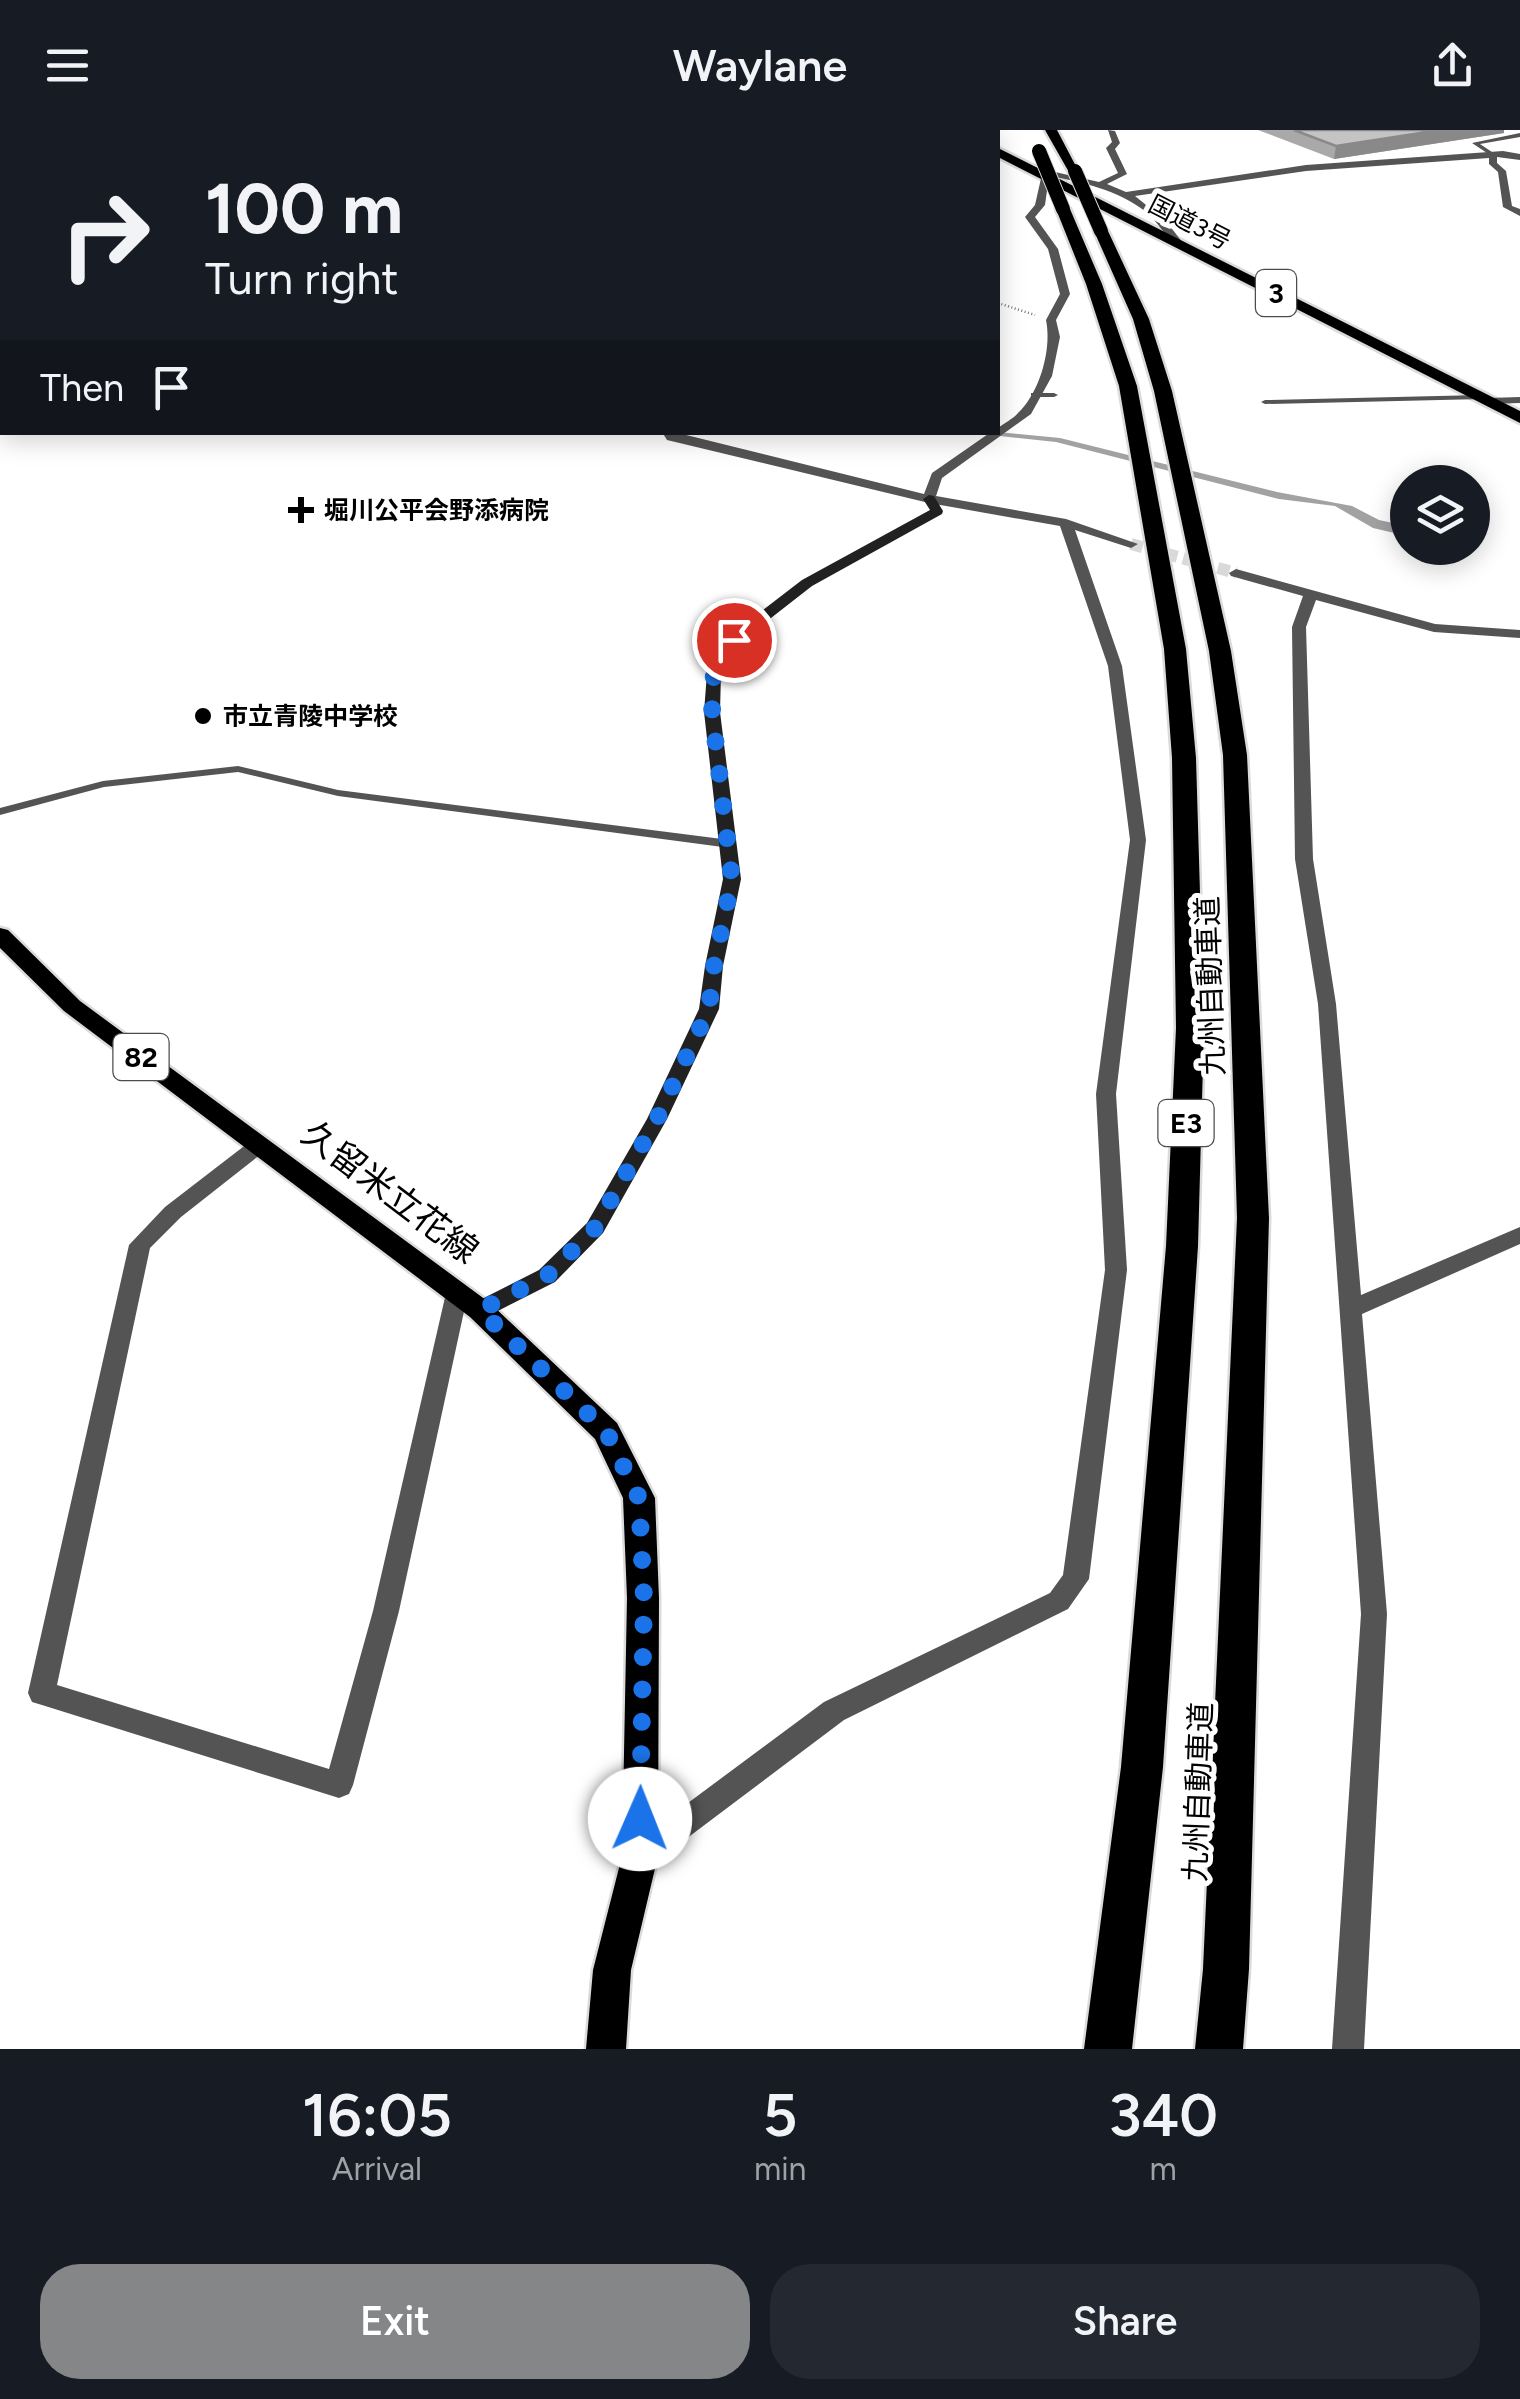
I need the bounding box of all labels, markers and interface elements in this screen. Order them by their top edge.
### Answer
icon: menu [40,38,95,93]
text: Waylane [673,38,847,92]
icon: share [1425,38,1480,93]
text: 100 m [205,166,403,251]
icon: right [40,170,170,300]
street label: 国道3号 [1144,189,1236,255]
text: Turn right [205,251,398,305]
road number: 3 [1256,270,1296,316]
icon: arrive [144,360,199,415]
text: Then [40,365,124,411]
map controls [1390,465,1490,565]
button: layers [1390,465,1490,565]
place label: 堀川公平会野添病院 [324,495,549,525]
marker: 堀川公平会野添病院 [288,497,314,523]
pin [692,598,777,683]
icon: arrive [707,613,762,668]
place label: 市立青陵中学校 [223,701,398,731]
marker: 市立青陵中学校 [192,705,214,727]
street label: 九州自動車道 [1188,895,1232,1077]
road number: 82 [114,1034,168,1080]
road number: E3 [1158,1100,1214,1146]
street label: 久留米立花線 [293,1112,487,1272]
street label: 九州自動車道 [1176,1701,1220,1883]
position arrow [588,1767,692,1871]
text: 16:05 [302,2079,452,2151]
text: 5 [763,2079,798,2151]
text: 340 [1109,2079,1218,2151]
text: Arrival [332,2150,422,2188]
text: min [754,2150,806,2188]
text: m [1150,2150,1177,2188]
button: Exit [40,2264,750,2379]
button: Share [770,2264,1480,2379]

